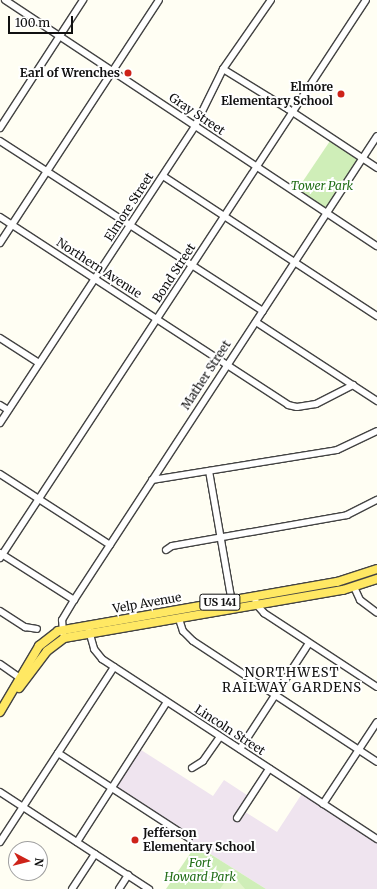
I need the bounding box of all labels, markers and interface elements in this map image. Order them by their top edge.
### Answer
scale bar [10,8,75,34]
text: 100 m [15,15,50,30]
place label: Earl of Wrenches [20,66,120,80]
marker: Earl of Wrenches [123,68,133,78]
place label: Elmore Elementary School [221,80,333,108]
marker: Elmore Elementary School [336,89,346,99]
street label: Gray Street [166,90,228,138]
street label: Elmore Street [101,170,157,244]
park label: Tower Park [291,179,353,193]
street label: Northern Avenue [54,235,144,301]
street label: Bond Street [150,241,198,305]
street label: Mather Street [178,338,234,412]
street label: Velp Avenue [112,590,182,616]
road number: US 141 [199,593,241,611]
district label: NORTHWEST RAILWAY GARDENS [222,666,362,697]
street label: Lincoln Street [192,702,268,758]
place label: Jefferson Elementary School [143,826,255,854]
marker: Jefferson Elementary School [130,835,140,845]
north arrow [8,841,48,881]
park label: Fort Howard Park [164,856,236,884]
text: N [31,857,46,868]

